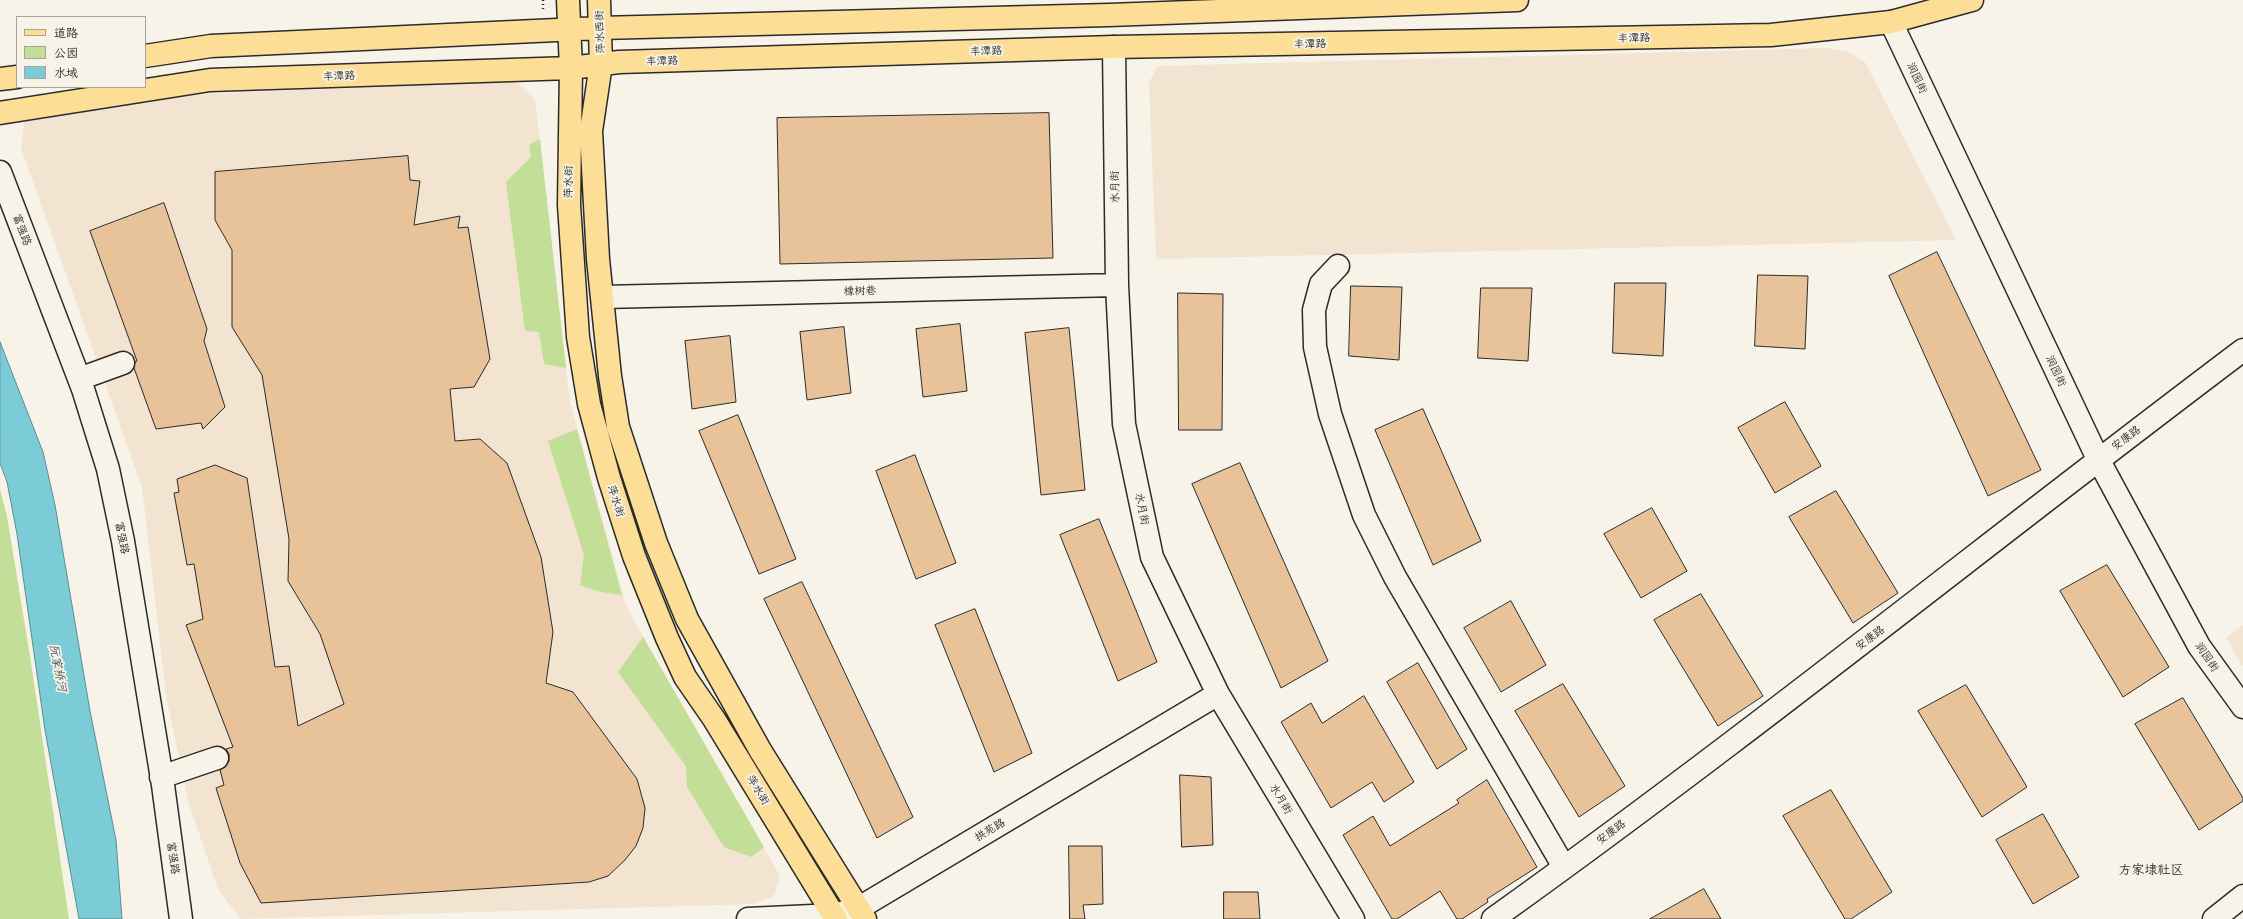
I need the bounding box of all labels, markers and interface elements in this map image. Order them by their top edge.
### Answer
street label: 萍水西街 [593,10,607,54]
legend [16,16,146,88]
text: 道路 [54,24,78,40]
street label: 丰潭路 [1617,31,1651,45]
street label: 丰潭路 [1293,37,1327,51]
text: 公园 [54,44,78,60]
street label: 丰潭路 [969,44,1003,58]
street label: 丰潭路 [645,54,679,68]
street label: 润园街 [1904,60,1930,96]
text: 水域 [54,64,78,80]
street label: 丰潭路 [322,69,356,83]
street label: 萍水街 [562,166,576,198]
street label: 水月街 [1108,170,1122,204]
street label: 富强路 [10,212,34,248]
street label: 橡树巷 [843,284,877,298]
street label: 润园街 [2043,353,2069,389]
street label: 安康路 [2109,423,2143,453]
street label: 萍水街 [605,483,627,519]
street label: 水月街 [1132,491,1152,527]
street label: 富强路 [112,521,132,555]
street label: 安康路 [1853,623,1887,653]
street label: 润园街 [2192,640,2222,674]
water label: 阮家桥河 [46,643,70,693]
street label: 萍水街 [744,773,772,807]
street label: 水月街 [1267,781,1295,817]
street label: 拱苑路 [972,816,1008,844]
street label: 安康路 [1594,817,1628,847]
street label: 富强路 [164,841,182,875]
district label: 方家埭社区 [2119,862,2183,878]

